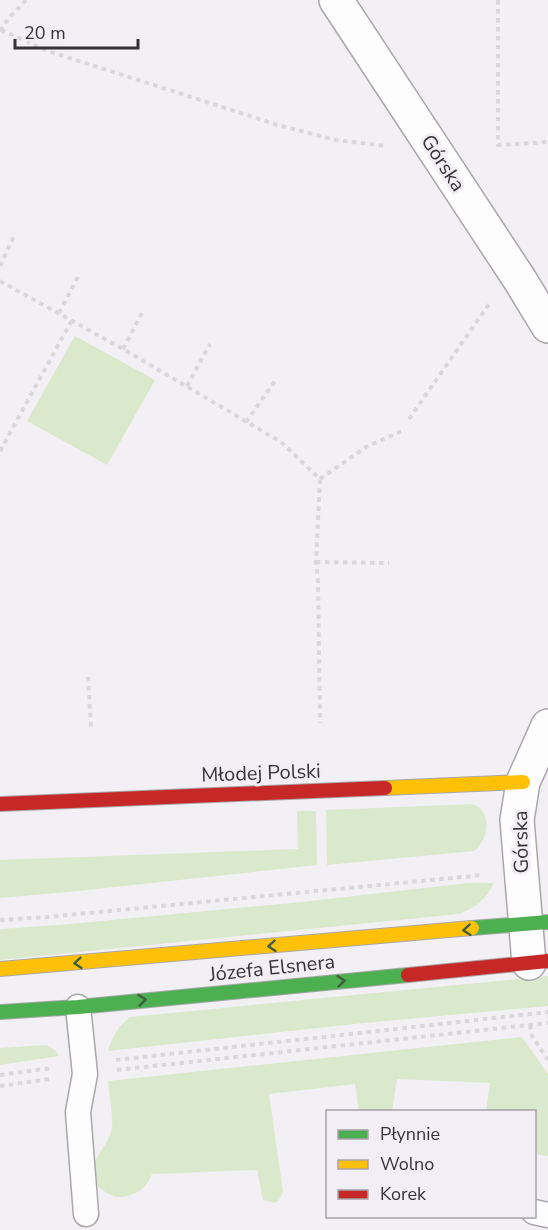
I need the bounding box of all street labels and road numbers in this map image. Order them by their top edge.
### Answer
street label: Górska [415,129,471,197]
street label: Młodej Polski [201,757,321,789]
street label: Górska [507,810,535,874]
street label: Józefa Elsnera [207,948,336,988]

